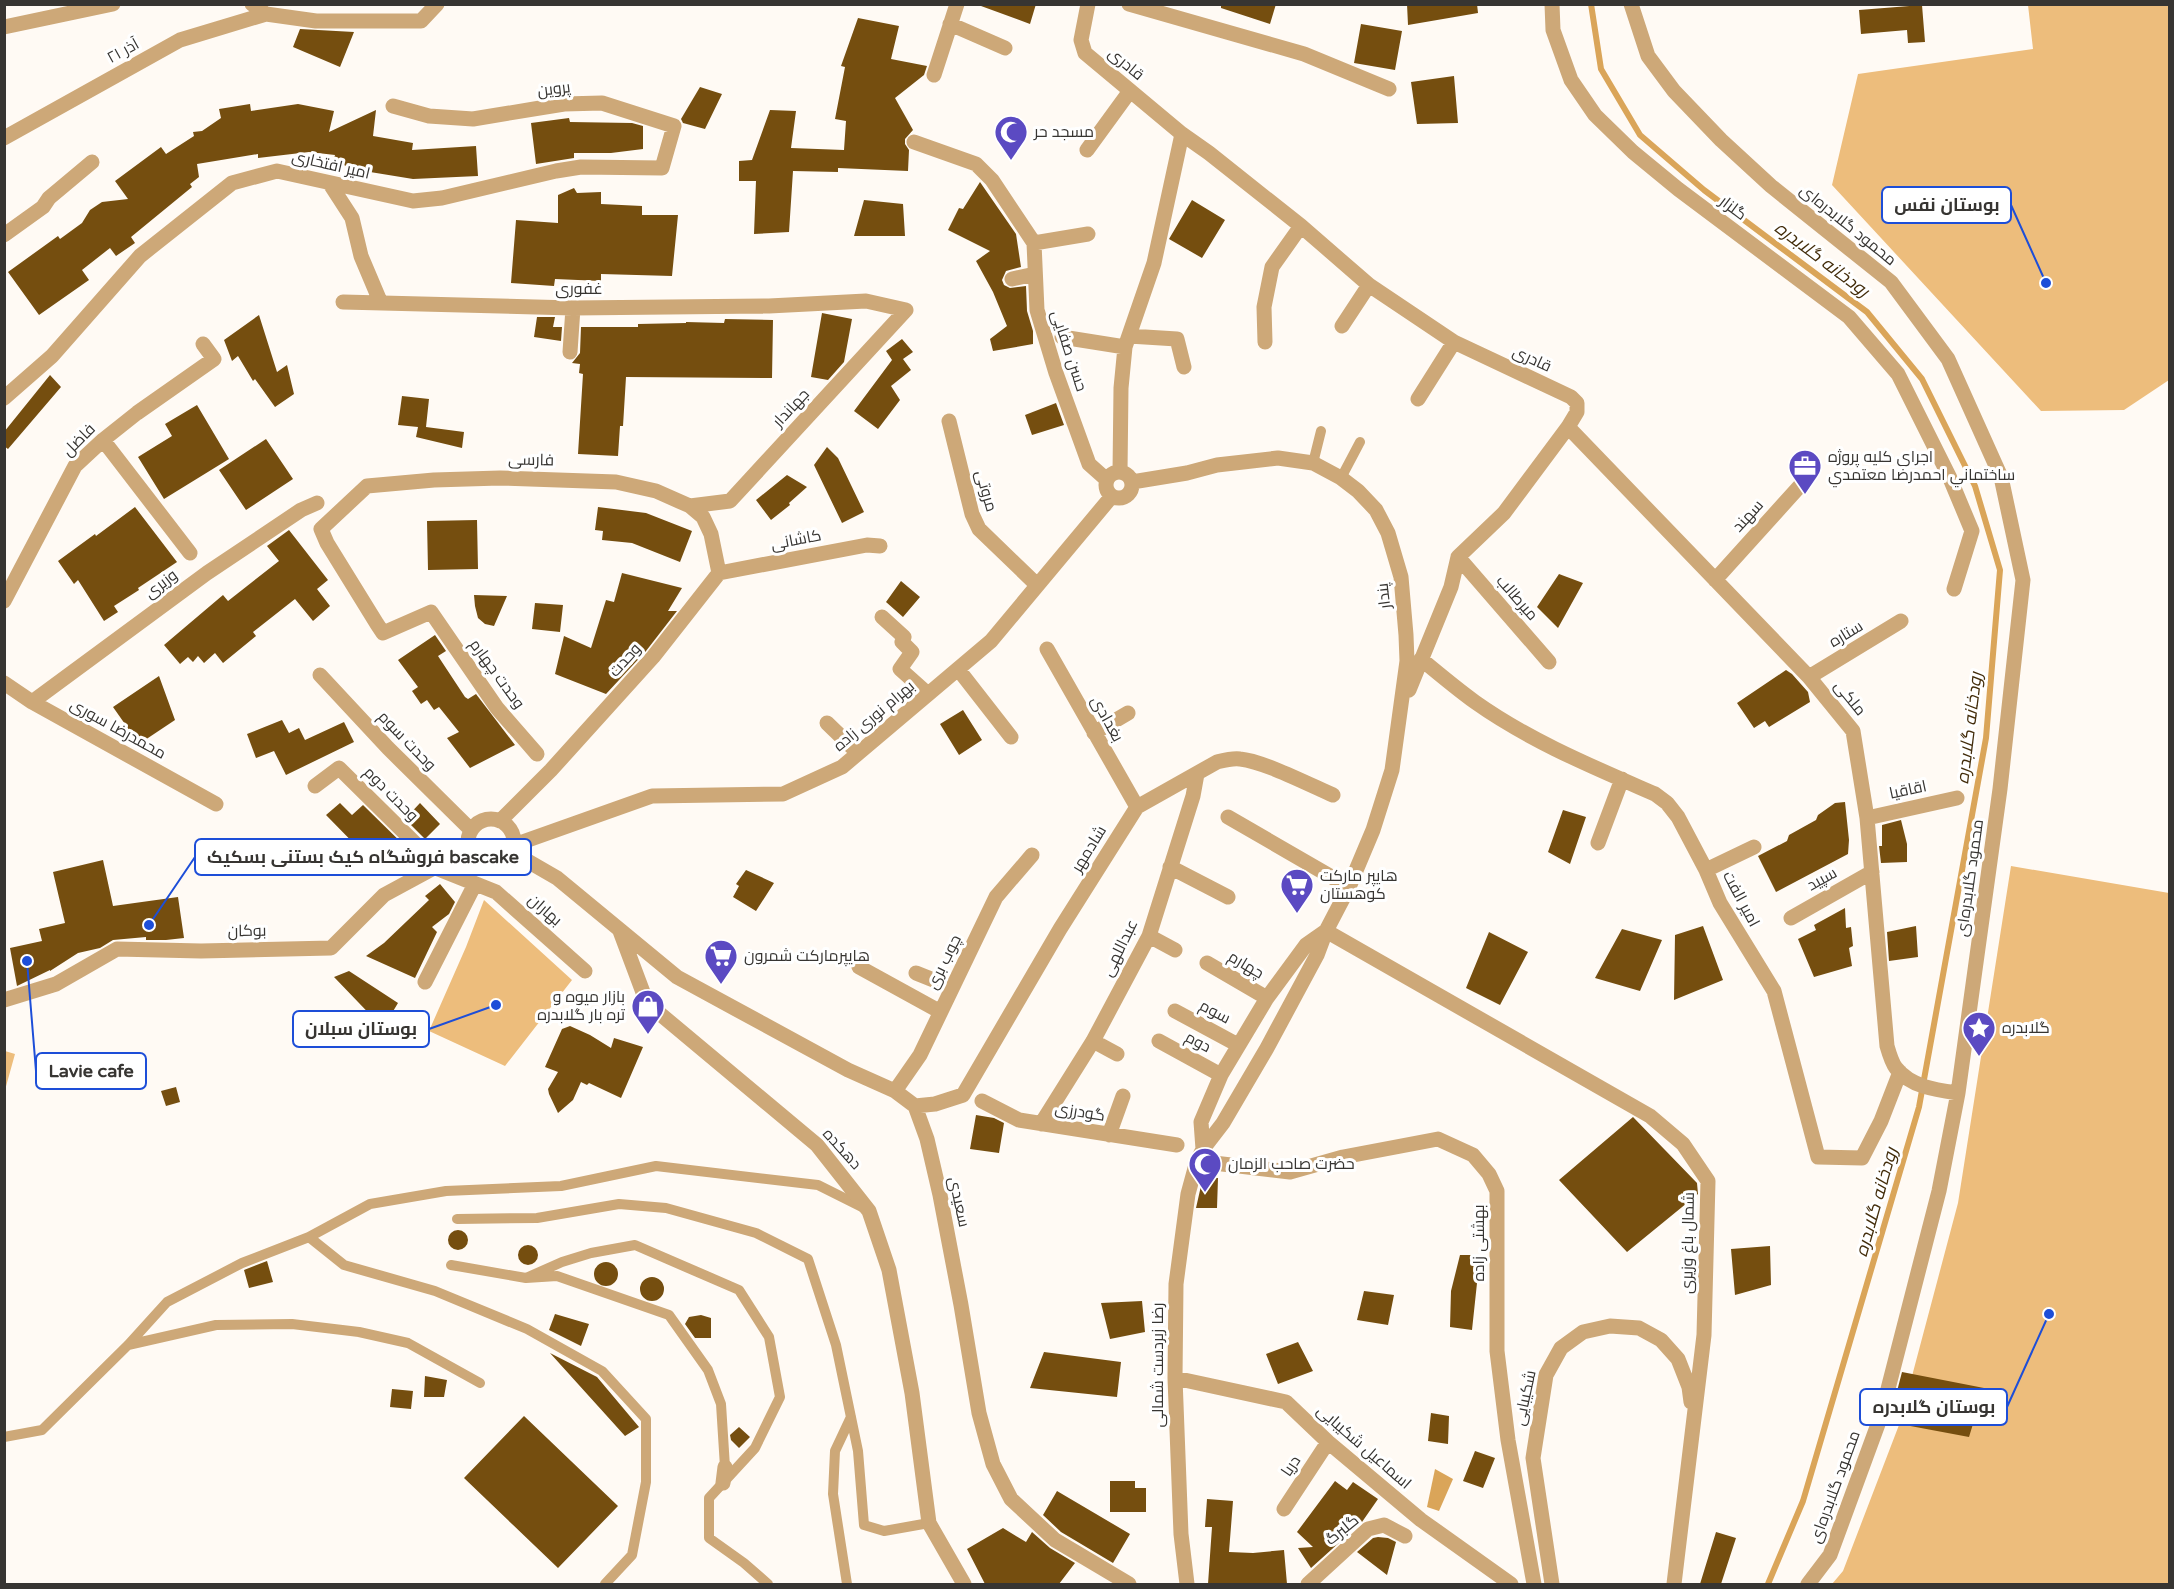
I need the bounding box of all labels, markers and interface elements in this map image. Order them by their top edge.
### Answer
street label: ۲۱ آذر [103,34,143,68]
street label: قادری [1104,43,1148,85]
street label: پروین [536,77,573,102]
mosque icon: مسجد حر [993,114,1029,161]
place label: مسجد حر [1033,122,1094,142]
street label: امیر افتخاری [290,146,372,184]
street label: محمود گلابدره‌ای [1796,180,1900,270]
callout: بوستان نفس [1882,187,2011,223]
street label: گلزار [1715,191,1751,225]
text: بوستان نفس [1894,194,2000,216]
water label: رودخانه گلابدره [1771,216,1874,302]
street label: غفوری [555,279,603,299]
street label: حسن صفایی [1046,308,1092,394]
street label: قادری [1509,341,1555,377]
street label: جهاندار [767,385,814,432]
street label: فاضل [58,419,100,461]
place label: اجراي كليه پروژه ساختماني احمدرضا معتمدي [1828,447,2015,488]
office icon: اجراي كليه پروژه ساختماني احمدرضا معتمدي [1787,448,1823,495]
street label: فارسی [508,450,554,470]
street label: مروتی [971,468,1001,514]
street label: سهند [1728,496,1768,536]
street label: کاشانی [769,525,823,555]
street label: وزیری [140,565,182,603]
street label: میرطالب [1492,571,1542,625]
street label: پندار [1372,581,1397,611]
street label: ستاره [1825,616,1867,652]
street label: وحدت چهارم [464,635,529,713]
street label: وحدت [605,639,645,681]
water label: رودخانه گلابدره [1951,670,1987,785]
street label: بهرام نوری زاده [829,676,919,757]
street label: ملکی [1830,676,1870,720]
street label: بغدادی [1086,693,1128,745]
street label: محمدرضا سوری [67,694,169,764]
street label: وحدت سوم [373,707,440,776]
street label: وحدت دوم [359,762,423,826]
street label: اقاقیا [1887,776,1929,804]
street label: محمود گلابدره‌ای [1952,818,1988,938]
street label: شادمهر [1066,822,1111,877]
callout: فروشگاه کیک بستنی بسکیک bascake [195,839,531,875]
text: فروشگاه کیک بستنی بسکیک bascake [207,846,519,868]
street label: سپید [1804,863,1840,895]
place label: هایپر مارکت کوهستان [1320,866,1398,904]
supermarket icon: هایپر مارکت کوهستان [1279,867,1315,914]
street label: امیر الفت [1718,868,1764,930]
street label: بهاران [524,890,566,930]
street label: عبداللهی [1098,916,1142,980]
street label: بوکان [227,921,267,941]
street label: چوب بری [922,931,967,993]
supermarket icon: هایپرمارکت شمرون [703,938,739,985]
place label: هایپرمارکت شمرون [744,946,870,967]
street label: چهارم [1224,947,1268,984]
place label: بازار میوه و تره بار گلابدره [537,987,626,1025]
shop icon: بازار میوه و تره بار گلابدره [630,988,666,1035]
street label: سوم [1195,996,1234,1029]
place icon: گلابدره [1961,1010,1997,1057]
callout: بوستان سبلان [293,1011,429,1047]
text: بوستان سبلان [305,1018,417,1040]
place label: گلابدره [2002,1018,2050,1038]
street label: دوم [1181,1027,1214,1058]
callout: Lavie cafe [36,1053,146,1089]
text: Lavie cafe [48,1060,134,1082]
street label: گودرزی [1053,1098,1107,1126]
street label: دهکده [818,1124,866,1174]
water label: رودخانه گلابدره [1850,1144,1902,1259]
mosque icon: حضرت صاحب الزمان [1187,1146,1223,1193]
place label: حضرت صاحب الزمان [1228,1154,1355,1174]
street label: سعیدی [944,1175,974,1229]
street label: شمال باغ وزیری [1677,1192,1700,1294]
street label: بهشتی زاده [1469,1204,1489,1282]
street label: رضا زبردست شمالی [1148,1303,1168,1427]
street label: شکیبایی [1509,1368,1541,1428]
callout: بوستان گلابدره [1860,1389,2007,1425]
text: بوستان گلابدره [1873,1396,1995,1418]
street label: اسماعیل شکیبایی [1313,1400,1415,1494]
street label: محمود گلابدره‌ای [1805,1428,1865,1546]
street label: دریا [1277,1452,1305,1480]
street label: گلبرگ [1321,1510,1363,1550]

